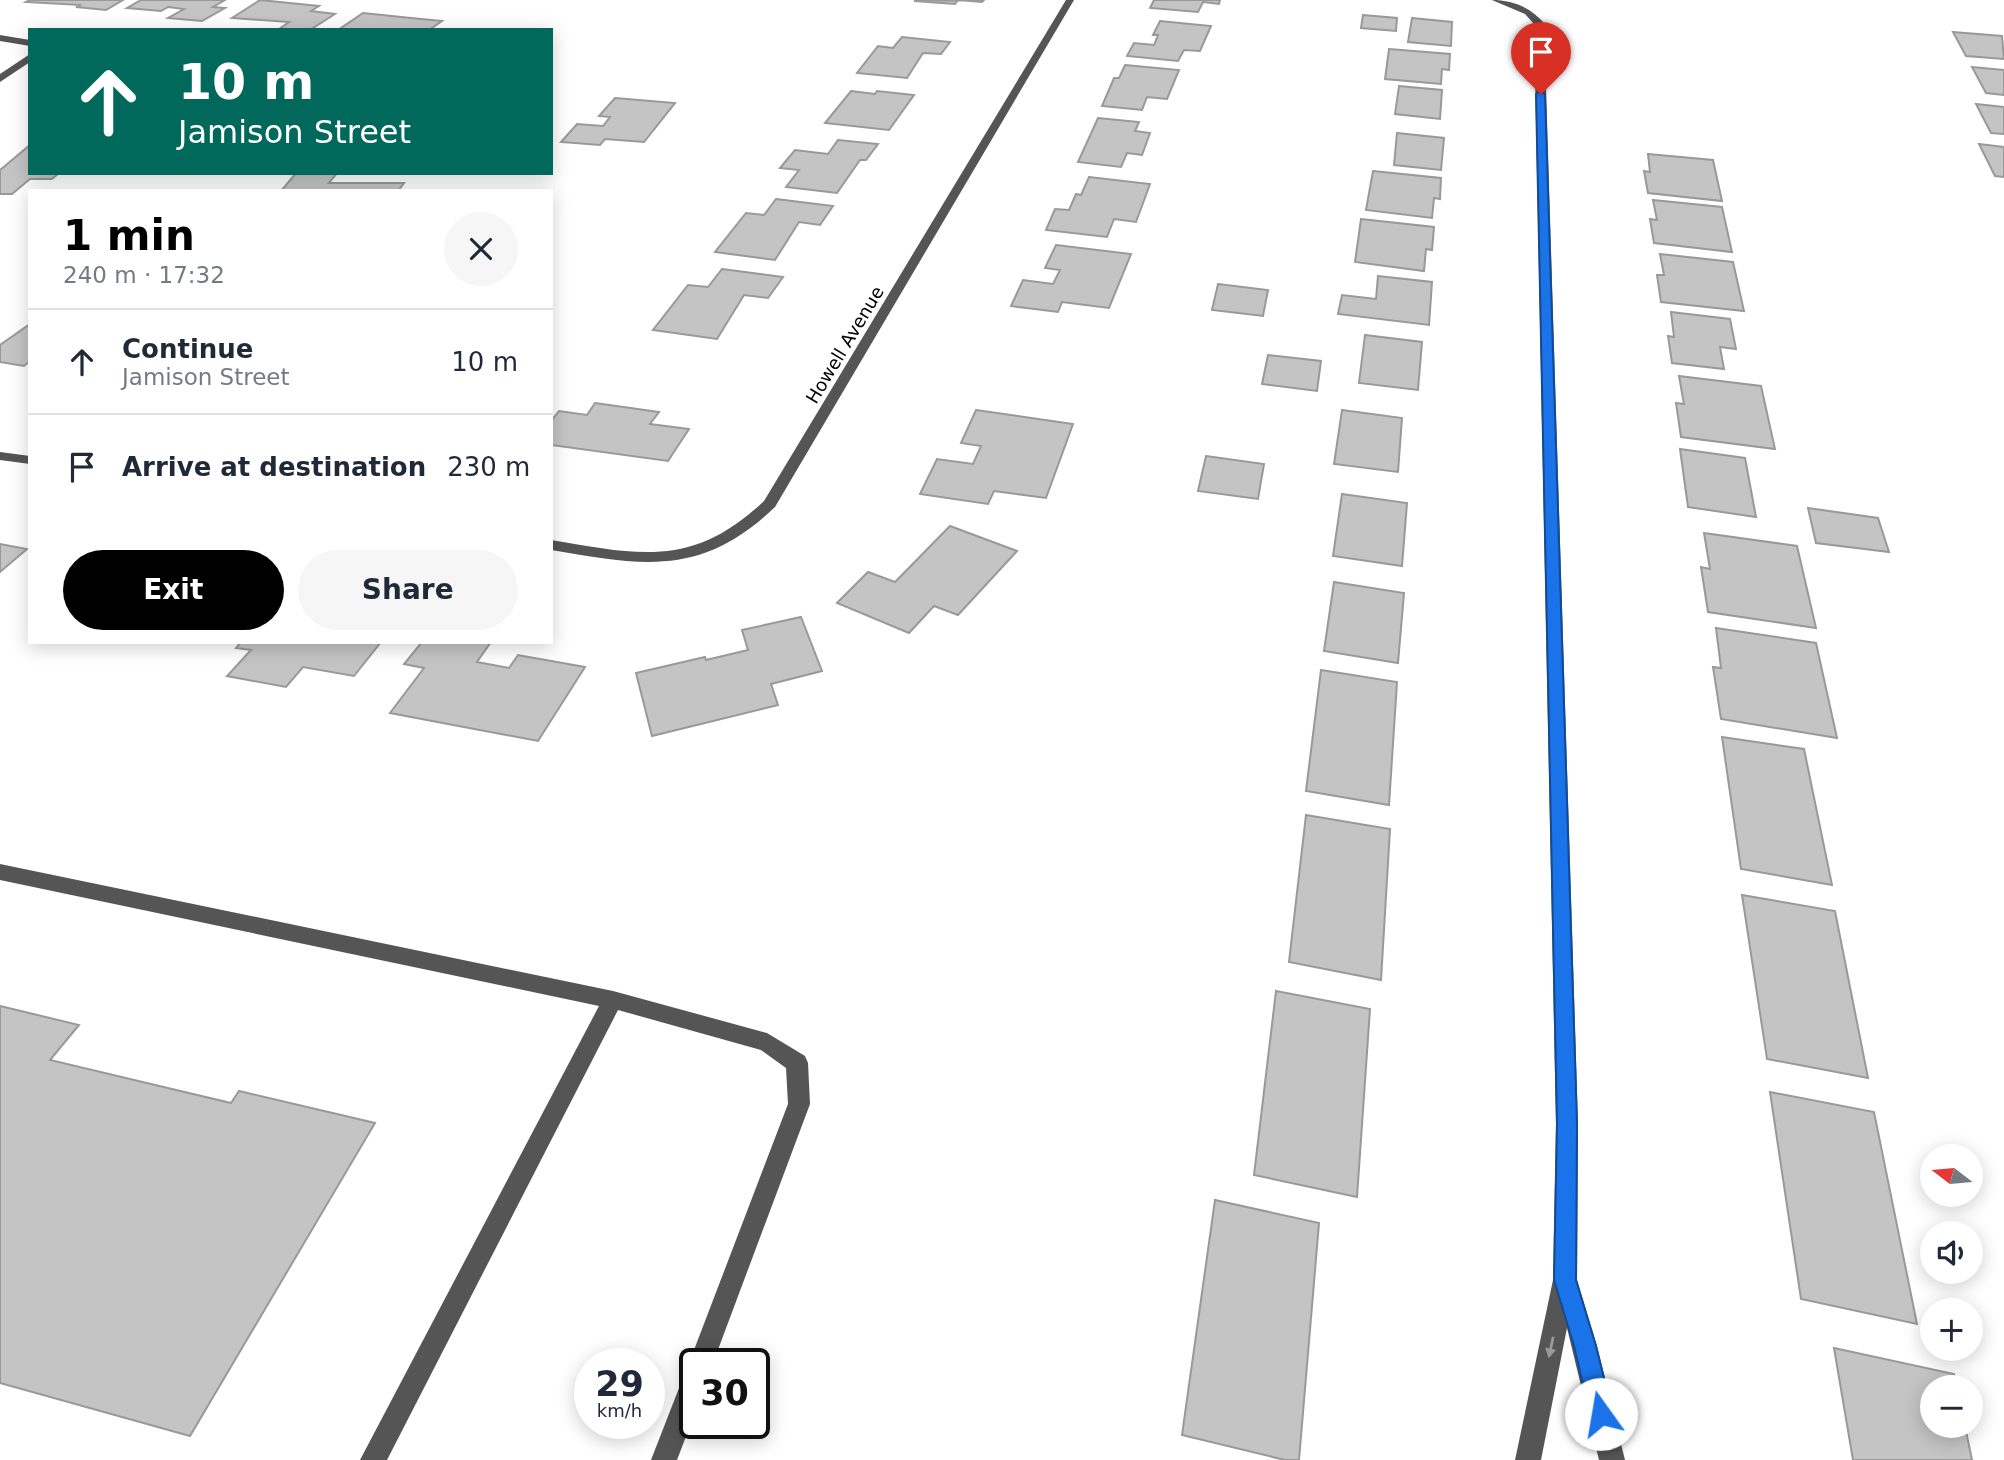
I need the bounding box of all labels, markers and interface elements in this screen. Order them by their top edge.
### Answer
pin [1511,22,1571,94]
icon: arrive [1522,33,1560,71]
text: 10 m [178,54,314,111]
icon: ahead [63,56,154,147]
text: Jamison Street [178,113,411,151]
text: 1 min [63,211,195,260]
button: close [444,212,518,286]
text: 240 m · 17:32 [63,262,225,288]
street label: Howell Avenue [801,282,888,407]
text: Continue [122,334,253,364]
icon: ahead [63,343,101,381]
text: 10 m [451,347,518,377]
text: Jamison Street [122,364,290,390]
icon: arrive [63,448,101,486]
text: Arrive at destination [122,452,426,482]
text: 230 m [447,452,530,482]
button: Exit [63,550,284,630]
button: Share [298,550,518,630]
north arrow [1920,1144,1983,1208]
map controls [1920,1144,1983,1438]
button: sound [1920,1221,1983,1284]
button: + [1920,1298,1983,1361]
one-way arrow [1545,1336,1556,1358]
speed limit sign: 30 [679,1348,770,1439]
text: 29 [595,1364,644,1404]
button: − [1920,1375,1983,1438]
position arrow [1564,1377,1638,1451]
text: km/h [597,1400,642,1421]

